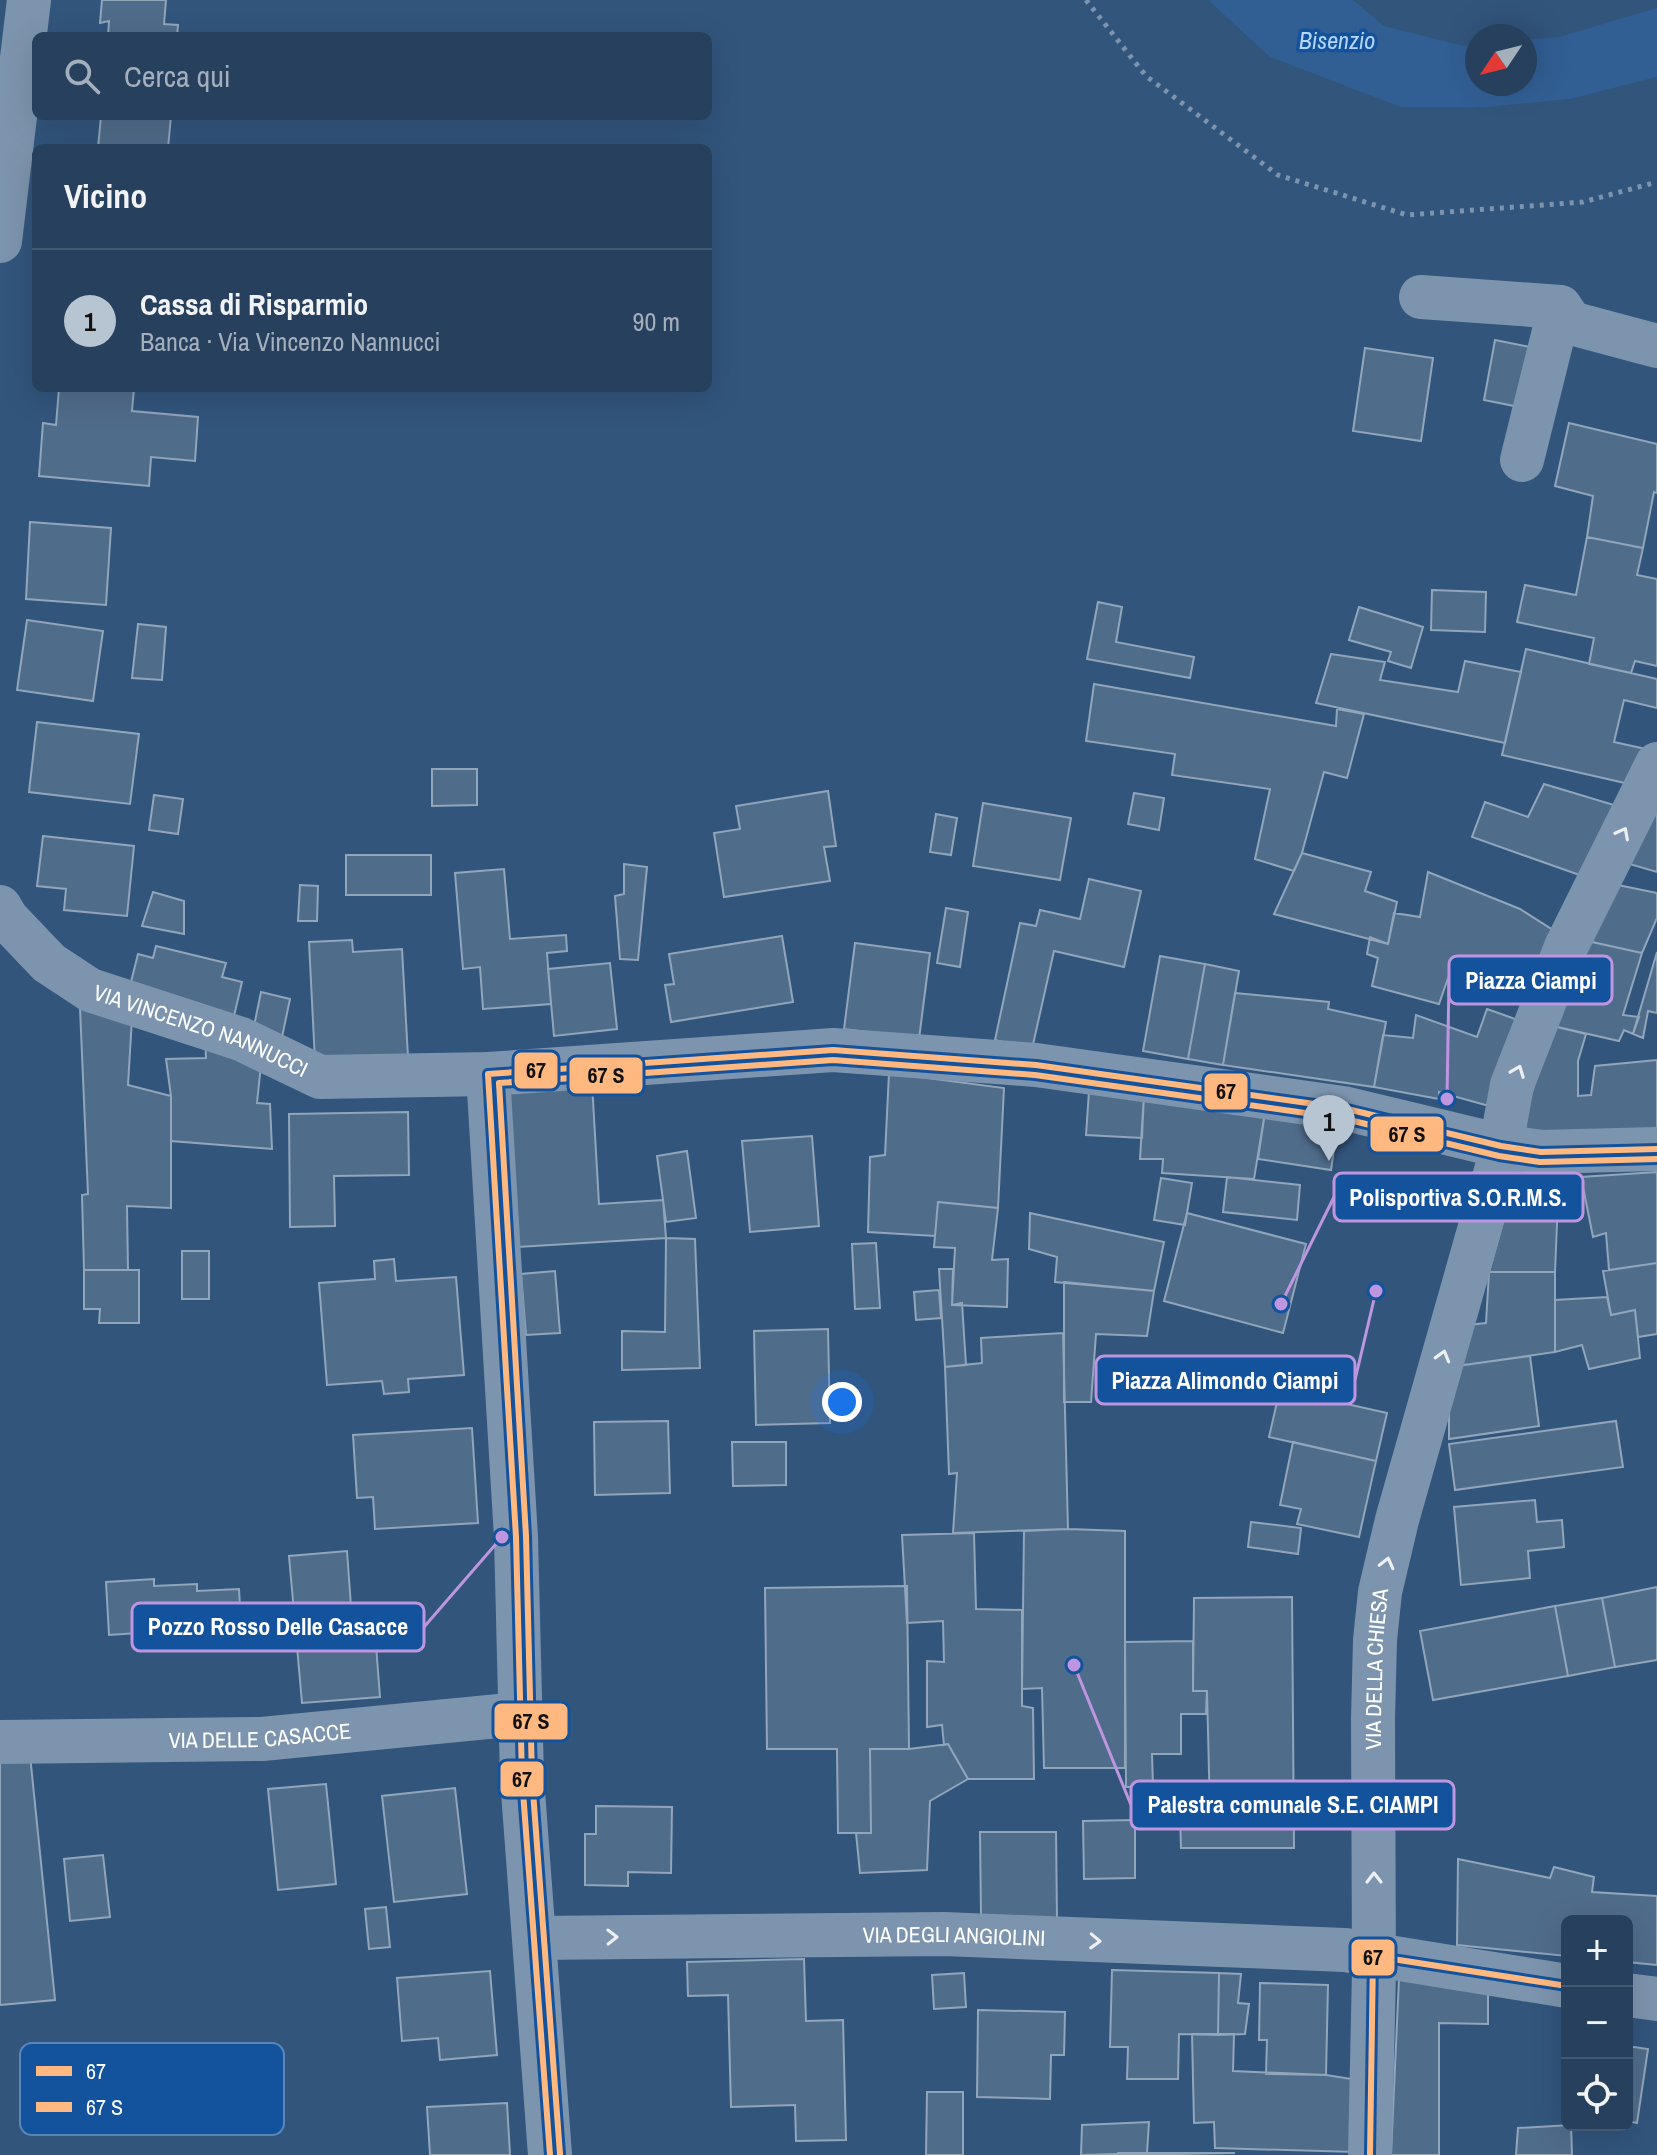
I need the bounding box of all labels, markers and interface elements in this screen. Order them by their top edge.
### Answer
water label: Bisenzio [1299,24,1375,56]
north arrow [1465,24,1537,96]
search box [32,32,712,120]
icon: search [60,54,104,98]
text: Cerca qui [124,56,231,96]
text: Vicino [64,173,147,219]
text: Cassa di Risparmio [140,284,368,324]
text: 1 [84,304,96,339]
text: 90 m [633,304,680,339]
text: Banca · Via Vincenzo Nannucci [140,324,440,359]
one-way arrow [1614,827,1629,842]
callout: Piazza Ciampi [1449,956,1612,1004]
text: Piazza Ciampi [1465,964,1597,996]
street label: VIA VINCENZO NANNUCCI [90,977,313,1084]
line badge: 67 [513,1051,559,1090]
text: 67 [526,1055,546,1085]
line badge: 67 S [568,1056,644,1095]
text: 67 S [587,1060,625,1090]
one-way arrow [1508,1064,1525,1078]
line badge: 67 [1203,1072,1249,1111]
text: 67 [1216,1076,1236,1106]
pin: 1 [1303,1095,1355,1161]
line badge: 67 S [1369,1115,1445,1153]
text: 67 S [1388,1119,1426,1149]
callout: Polisportiva S.O.R.M.S. [1334,1173,1583,1221]
text: Polisportiva S.O.R.M.S. [1349,1181,1567,1213]
one-way arrow [1434,1349,1451,1363]
callout: Piazza Alimondo Ciampi [1096,1356,1355,1404]
text: Piazza Alimondo Ciampi [1112,1364,1338,1396]
your location [822,1382,862,1422]
one-way arrow [1377,1557,1394,1571]
street label: VIA DELLA CHIESA [1358,1586,1395,1750]
callout: Pozzo Rosso Delle Casacce [132,1603,424,1651]
text: Pozzo Rosso Delle Casacce [148,1610,408,1642]
line badge: 67 S [493,1702,569,1741]
text: 67 S [512,1706,550,1736]
street label: VIA DELLE CASACCE [168,1715,352,1755]
line badge: 67 [499,1760,545,1798]
text: 67 [512,1764,532,1794]
callout: Palestra comunale S.E. CIAMPI [1131,1781,1454,1829]
text: Palestra comunale S.E. CIAMPI [1148,1788,1438,1820]
one-way arrow [1365,1871,1383,1884]
map controls [1561,1915,1633,2131]
button: + [1561,1915,1633,1987]
street label: VIA DEGLI ANGIOLINI [862,1919,1046,1953]
one-way arrow [606,1928,619,1946]
one-way arrow [1089,1932,1102,1949]
line badge: 67 [1350,1938,1396,1977]
text: 67 [1363,1942,1383,1972]
button: − [1561,1987,1633,2059]
legend [20,2043,284,2135]
text: 67 [86,2056,106,2086]
button: locate [1561,2059,1633,2131]
text: 67 S [86,2092,123,2122]

